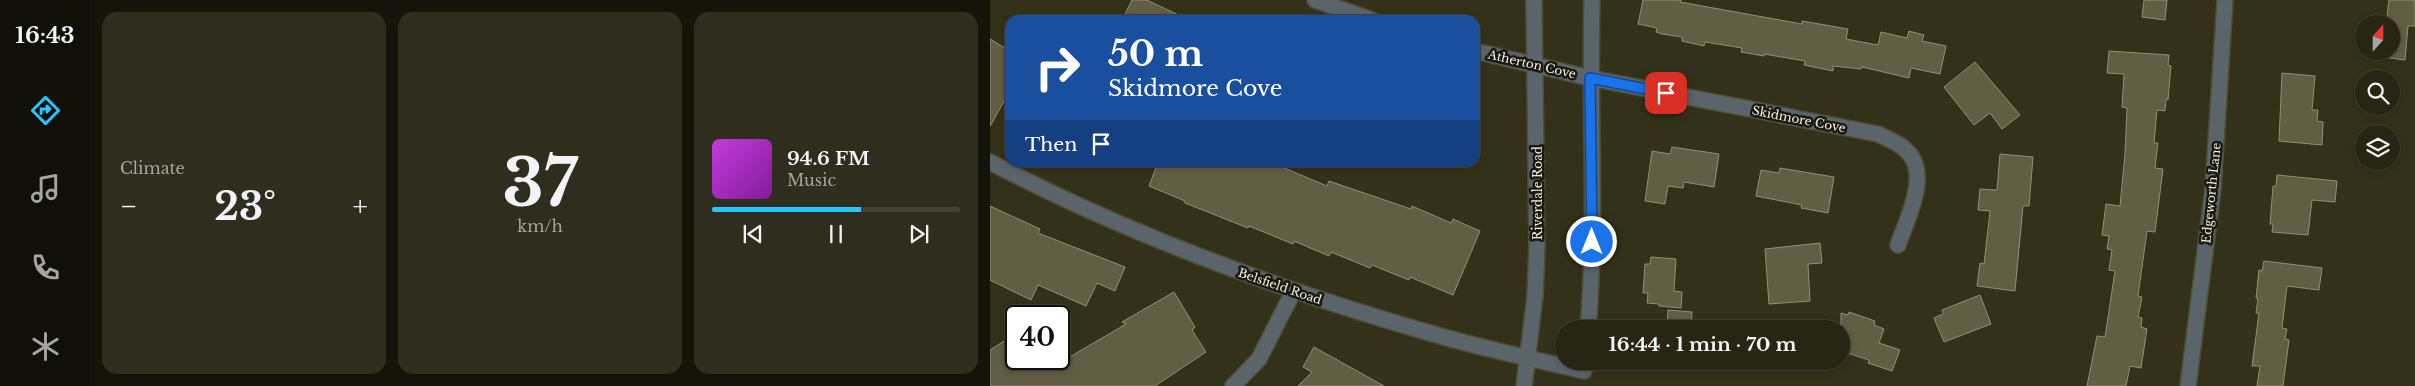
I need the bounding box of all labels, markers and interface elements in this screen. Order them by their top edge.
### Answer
north arrow [2355,15,2400,60]
map controls [2355,15,2400,170]
text: 16:43 [15,22,75,49]
text: 50 m [1108,32,1203,75]
icon: right [1025,35,1090,100]
street label: Atherton Cove [1486,46,1578,81]
button: search [2355,70,2400,115]
pin [1645,72,1687,114]
text: Skidmore Cove [1108,75,1282,102]
icon: arrive [1652,79,1680,107]
icon: directions [28,93,63,128]
street label: Skidmore Cove [1751,103,1847,135]
button: layers [2355,125,2400,170]
icon: arrive [1087,130,1115,158]
text: Then [1025,133,1077,156]
street label: Edgeworth Lane [2198,142,2224,244]
text: 37 [503,143,577,224]
street label: Riverdale Road [1530,146,1545,240]
text: 94.6 FM [787,147,870,170]
text: Climate [120,158,185,178]
text: Music [787,170,836,190]
icon: music [28,171,63,206]
text: 23° [214,183,276,230]
text: − [120,189,138,224]
text: + [353,189,368,224]
position arrow [1565,215,1617,267]
text: km/h [517,216,563,236]
icon: previous [739,220,767,248]
icon: pause [822,220,850,248]
icon: next [905,220,933,248]
icon: phone [28,250,63,285]
street label: Belsfield Road [1236,265,1324,307]
speed limit sign: 40 [1005,305,1070,370]
icon: climate [28,329,63,364]
text: 16:44 · 1 min · 70 m [1609,333,1796,356]

